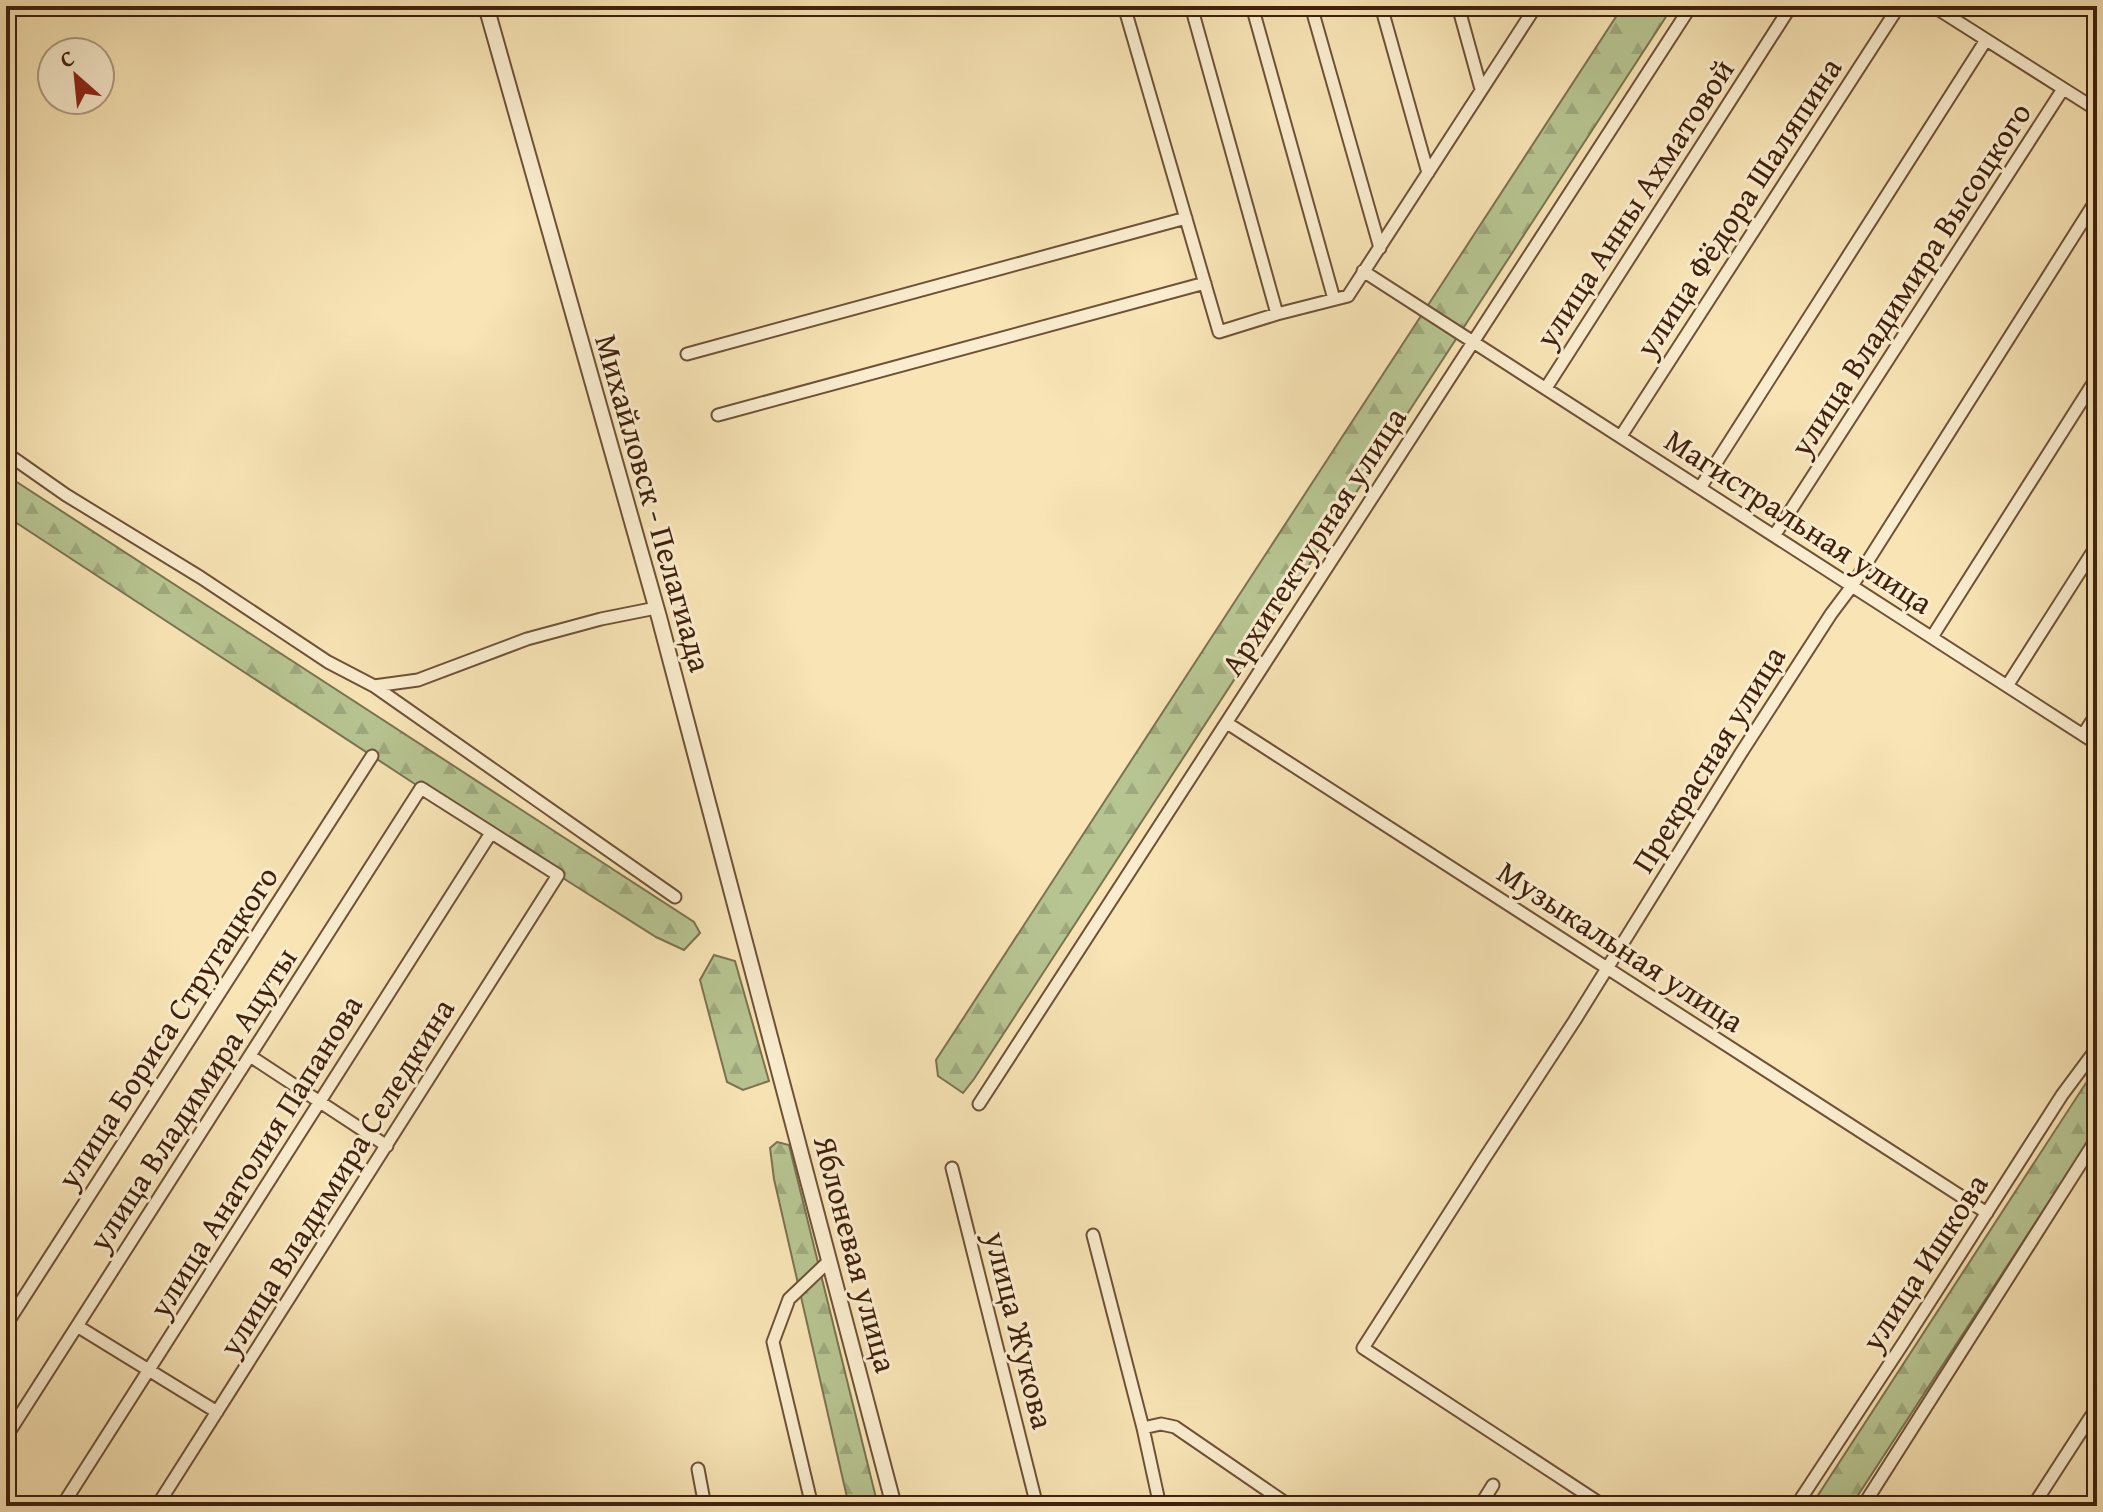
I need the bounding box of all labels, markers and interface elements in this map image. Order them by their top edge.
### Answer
north arrow [36,36,116,116]
text: С [54,41,80,75]
street label: улица Фёдора Шаляпина [1623,47,1853,367]
street label: улица Анны Ахматовой [1522,49,1745,358]
street label: улица Владимира Высоцкого [1777,92,2043,466]
street label: Михайловск - Пелагиада [583,329,725,678]
street label: Архитектурная улица [1208,397,1418,684]
street label: Магистральная улица [1656,417,1943,626]
street label: Прекрасная улица [1619,636,1797,882]
street label: Музыкальная улица [1488,848,1754,1044]
street label: улица Бориса Стругацкого [44,856,289,1199]
street label: улица Владимира Ацуты [75,938,308,1261]
street label: улица Анатолия Папанова [136,985,374,1328]
street label: улица Владимира Селедкина [206,988,466,1366]
street label: Яблоневая улица [802,1130,910,1378]
street label: улица Ишкова [1848,1163,1999,1361]
street label: улица Жукова [973,1225,1067,1434]

